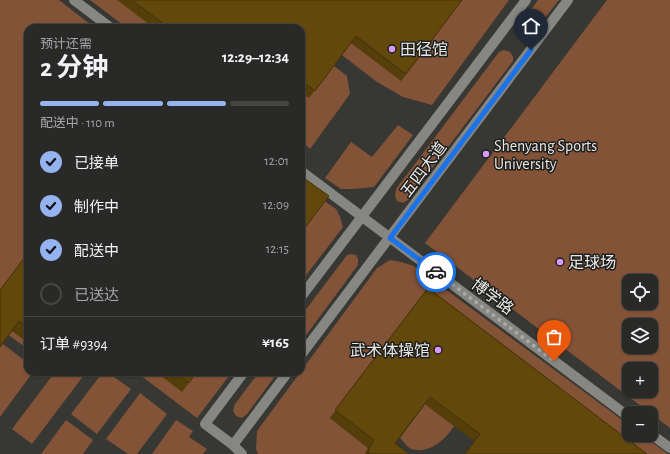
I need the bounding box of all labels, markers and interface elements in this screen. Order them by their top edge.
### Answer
pin [514,9,548,50]
icon: home [520,15,542,37]
text: 预计还需 [40,38,92,51]
place label: 田径馆 [400,41,448,58]
marker: 田径馆 [387,44,397,54]
text: 12:29–12:34 [222,50,289,65]
text: 2 分钟 [40,55,108,81]
text: 配送中 · 110 m [40,117,115,130]
place label: Shenyang Sports University [494,138,597,173]
street label: 五四大道 [397,139,449,200]
marker: Shenyang Sports University [481,149,491,159]
icon: check [40,151,62,173]
text: 12:01 [264,155,289,168]
text: 已接单 [74,156,119,171]
icon: check [40,195,62,217]
text: 12:09 [263,199,289,212]
text: 制作中 [74,200,119,215]
icon: check [40,239,62,261]
text: 12:15 [266,243,289,256]
text: 配送中 [74,244,119,259]
courier [416,252,456,292]
place label: 足球场 [568,254,616,271]
marker: 足球场 [555,257,565,267]
icon: car [425,261,447,283]
map controls [622,274,658,442]
button: locate [622,274,658,310]
street label: 博学路 [468,275,517,318]
text: 已送达 [74,288,119,303]
button: layers [622,318,658,354]
pin [537,320,571,361]
icon: bag [543,326,565,348]
text: ¥165 [262,335,289,350]
text: 订单 #9394 [40,337,108,352]
place label: 武术体操馆 [350,342,430,359]
marker: 武术体操馆 [433,345,443,355]
button: + [622,362,658,398]
button: − [622,406,658,442]

